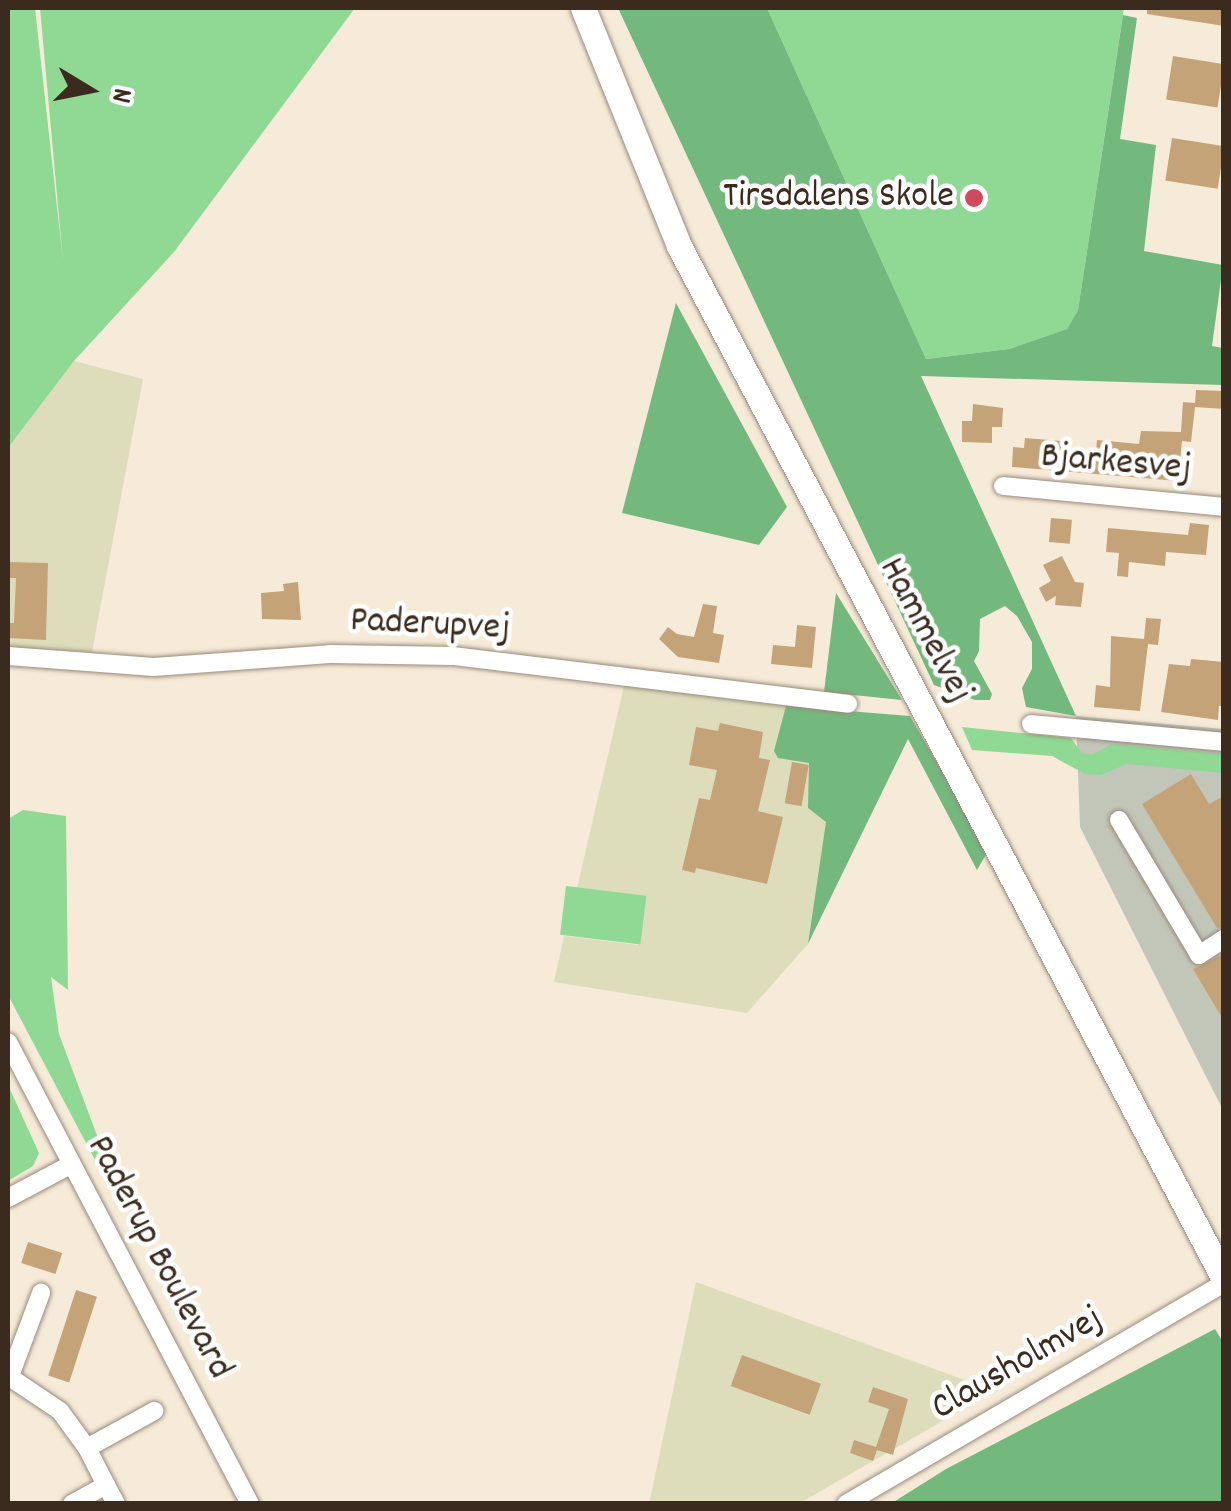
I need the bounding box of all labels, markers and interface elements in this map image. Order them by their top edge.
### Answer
north arrow [40,40,140,140]
text: N [99,85,140,105]
place label: Tirsdalens Skole [723,175,954,221]
marker: Tirsdalens Skole [963,187,985,209]
street label: Bjarkesvej [1039,435,1193,493]
street label: Hammelvej [867,551,981,711]
street label: Paderupvej [349,599,511,653]
street label: Paderup Boulevard [75,1129,241,1387]
street label: Clausholmvej [924,1298,1112,1432]

